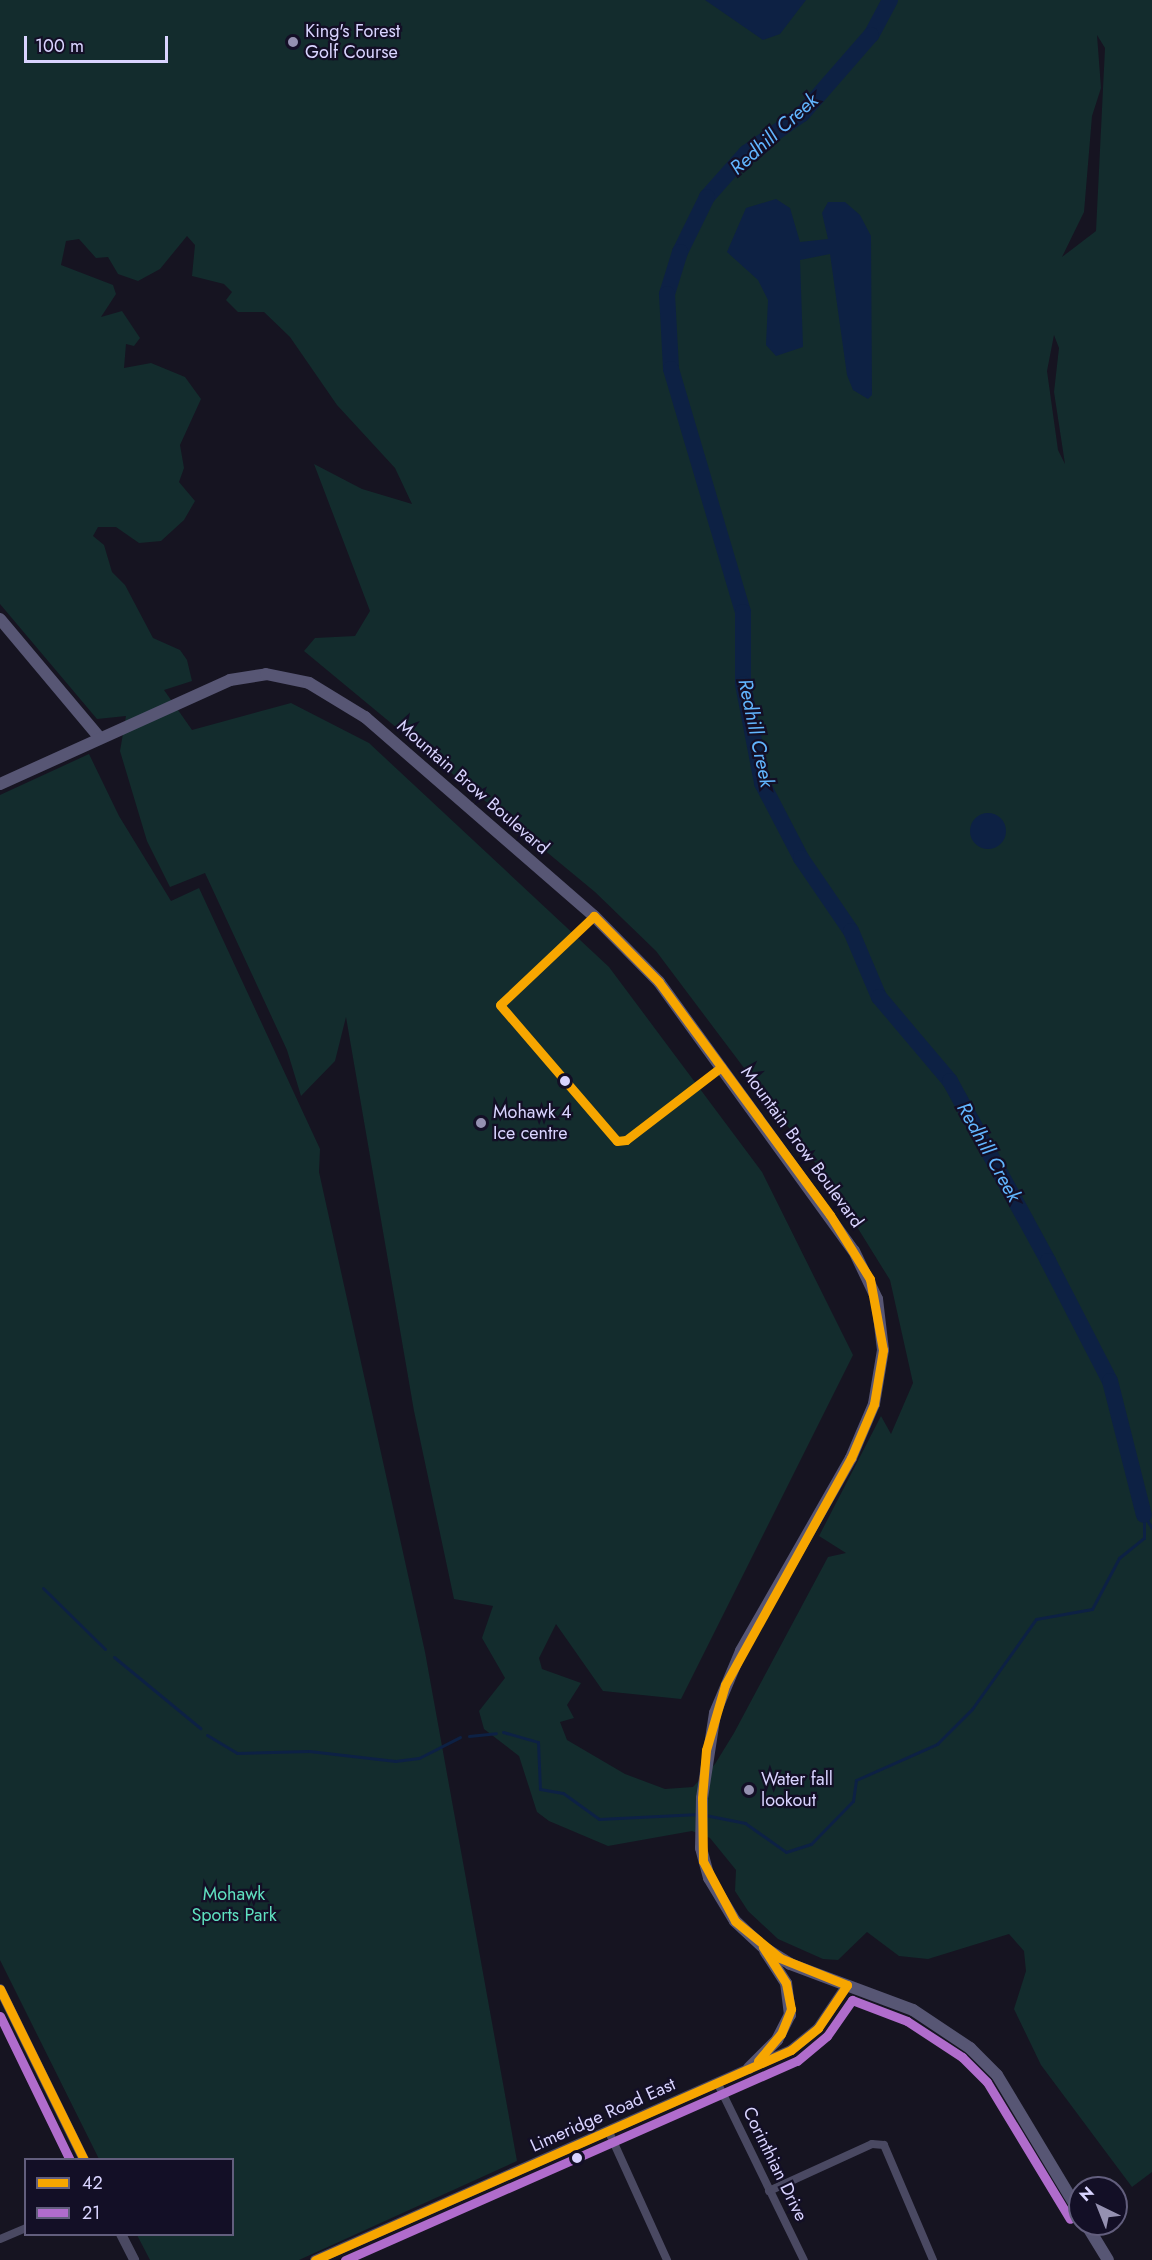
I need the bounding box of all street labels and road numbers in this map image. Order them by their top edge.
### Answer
street label: Mountain Brow Boulevard [393,715,553,859]
street label: Mountain Brow Boulevard [736,1062,868,1232]
street label: Limeridge Road East [527,2073,679,2157]
street label: Corinthian Drive [738,2103,812,2225]

